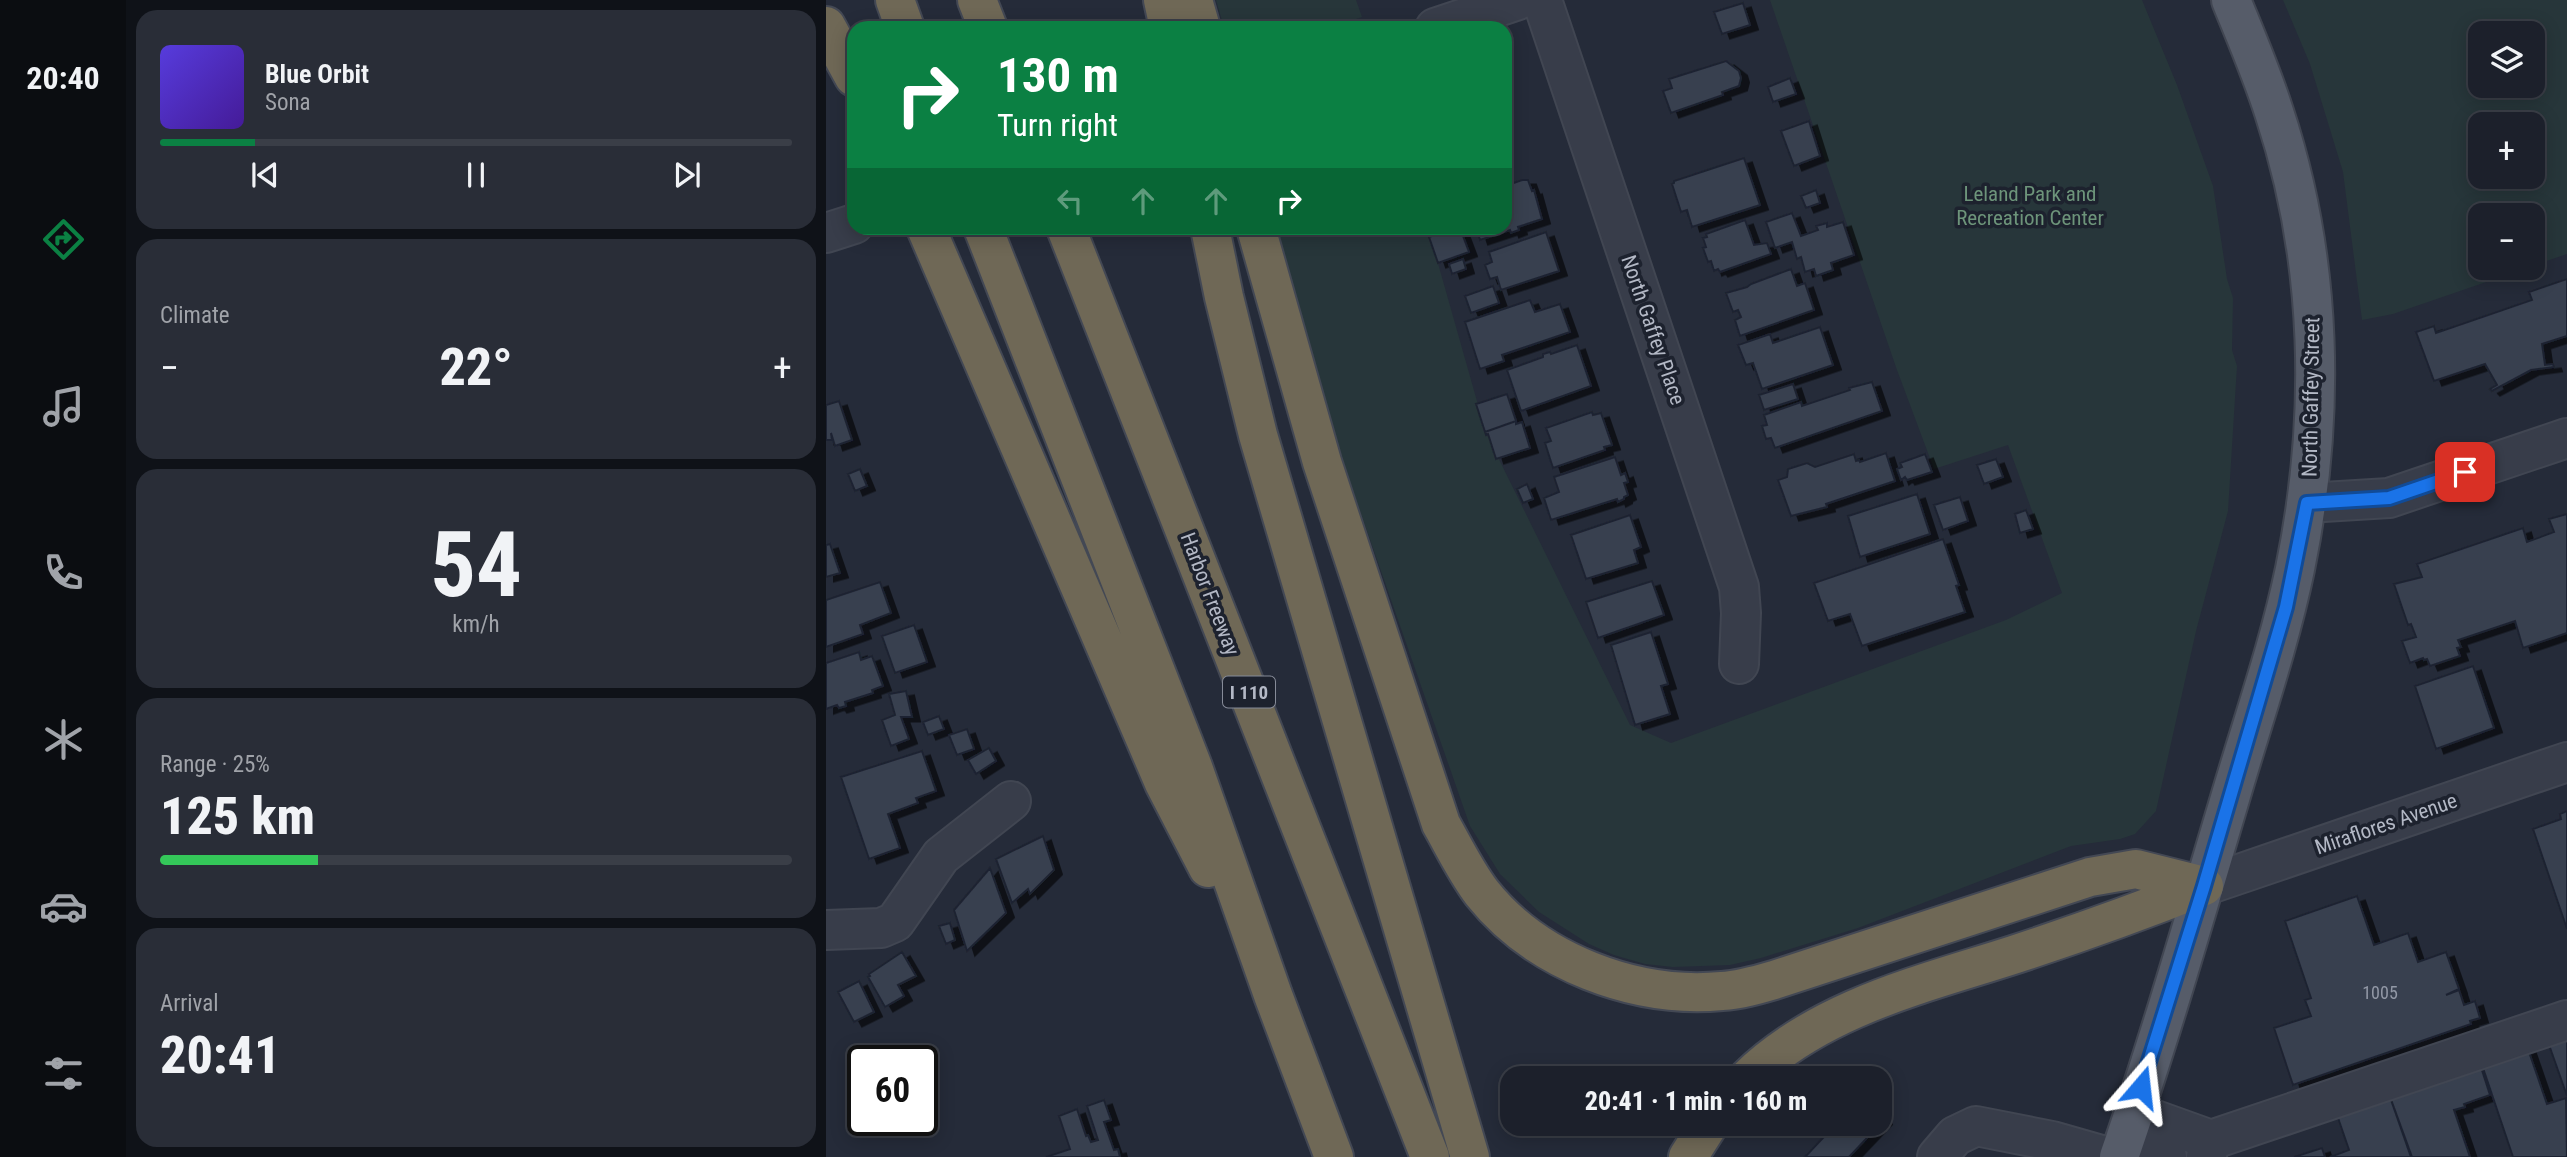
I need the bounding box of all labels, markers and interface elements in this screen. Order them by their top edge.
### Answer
map controls [2468,21,2545,280]
button: layers [2468,21,2545,98]
text: 130 m [997,47,1119,104]
icon: right [882,49,973,140]
text: 20:40 [26,59,100,97]
text: Blue Orbit [265,59,369,89]
text: Sona [265,89,311,116]
text: Turn right [997,106,1118,144]
button: + [2468,112,2545,189]
icon: previous [246,156,284,194]
icon: pause [457,156,495,194]
icon: next [668,156,706,194]
icon: left [1051,182,1089,220]
icon: ahead [1124,182,1162,220]
icon: ahead [1197,182,1235,220]
icon: right [1270,182,1308,220]
park label: Leland Park and Recreation Center [1956,182,2104,230]
button: − [2468,203,2545,280]
icon: directions [39,215,88,264]
street label: North Gaffey Place [1616,252,1690,408]
text: Climate [160,302,230,329]
street label: North Gaffey Street [2298,317,2324,477]
text: 22° [439,337,513,398]
text: − [160,346,179,390]
text: + [773,346,792,390]
icon: music [39,382,88,431]
pin [2435,442,2495,502]
icon: arrive [2446,453,2484,491]
text: 54 [430,512,522,618]
street label: Harbor Freeway [1176,529,1245,659]
icon: phone [39,548,88,597]
text: km/h [452,611,500,638]
road number: I 110 [1223,677,1275,708]
icon: climate [39,715,88,764]
text: Range · 25% [160,751,270,778]
text: 125 km [160,786,315,847]
street label: Miraflores Avenue [2312,788,2460,860]
icon: car [39,882,88,931]
house number: 1005 [2362,982,2398,1003]
text: Arrival [160,990,219,1017]
text: 20:41 [160,1025,280,1086]
speed limit sign: 60 [847,1045,938,1136]
icon: filters [39,1049,88,1098]
position arrow [2104,1050,2178,1124]
text: 20:41 · 1 min · 160 m [1585,1086,1807,1116]

